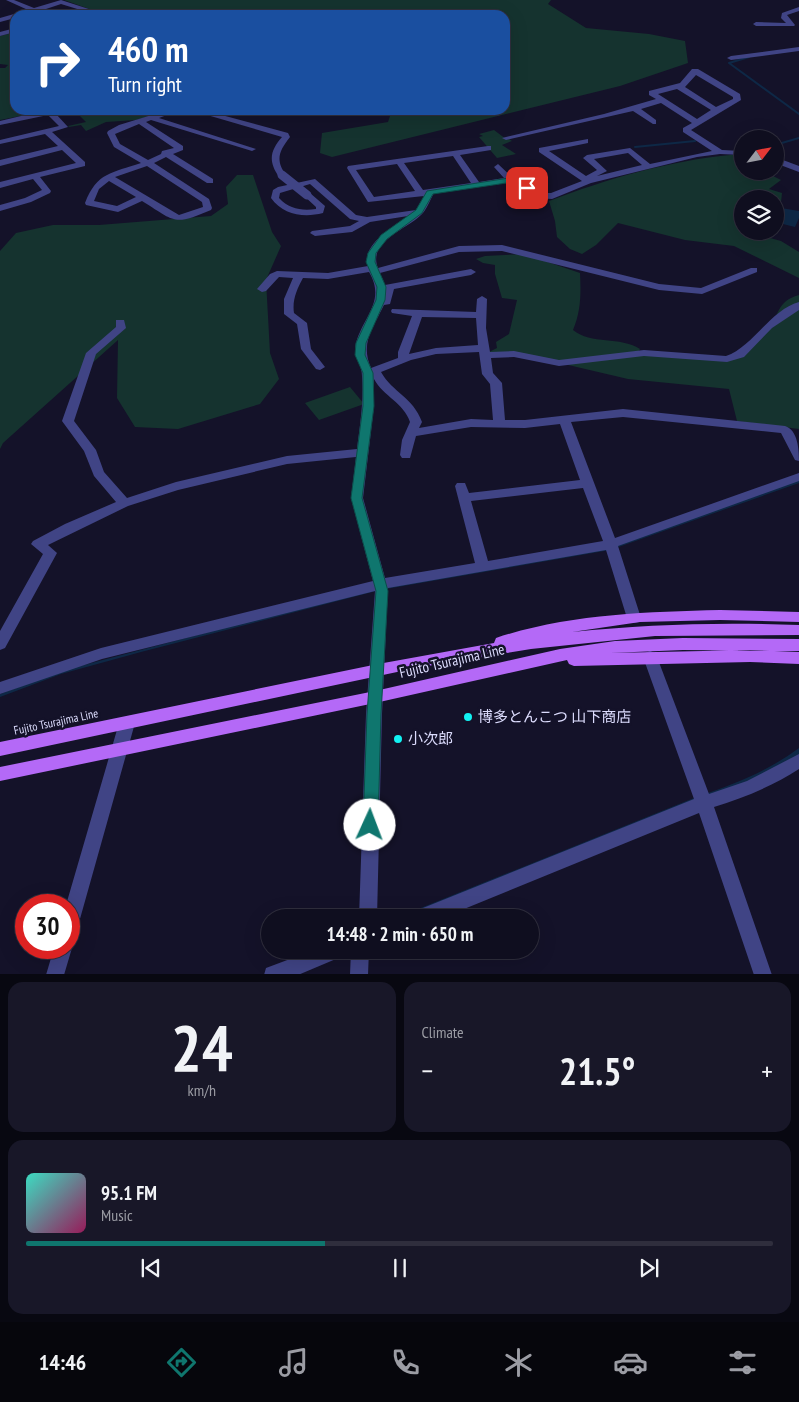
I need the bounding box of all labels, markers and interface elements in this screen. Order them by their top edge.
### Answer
text: 460 m [108,26,189,72]
icon: right [25,30,90,95]
text: Turn right [108,70,182,98]
north arrow [734,130,784,180]
map controls [734,130,784,240]
pin [506,167,548,209]
icon: arrive [513,174,541,202]
button: layers [734,190,784,240]
street label: Fujito Tsurajima Line [397,639,506,682]
street label: Fujito Tsurajima Line [12,705,99,738]
place label: 博多とんこつ 山下商店 [478,707,631,726]
marker: 博多とんこつ 山下商店 [462,711,474,723]
place label: 小次郎 [408,729,453,748]
marker: 小次郎 [392,733,404,745]
position arrow [343,798,395,850]
speed limit sign: 30 [15,894,80,959]
text: 14:48 · 2 min · 650 m [327,922,473,946]
text: 24 [171,1005,233,1089]
text: Climate [422,1022,464,1042]
text: 21.5° [559,1046,635,1095]
text: − [422,1052,433,1089]
text: + [761,1052,773,1089]
text: km/h [188,1080,216,1100]
text: 95.1 FM [101,1181,157,1205]
text: Music [101,1205,133,1225]
icon: previous [137,1254,165,1282]
icon: pause [386,1254,414,1282]
icon: next [635,1254,663,1282]
icon: directions [164,1345,199,1380]
icon: music [276,1345,311,1380]
icon: phone [388,1345,423,1380]
icon: climate [501,1345,536,1380]
icon: car [613,1345,648,1380]
icon: filters [725,1345,760,1380]
text: 14:46 [39,1348,86,1376]

